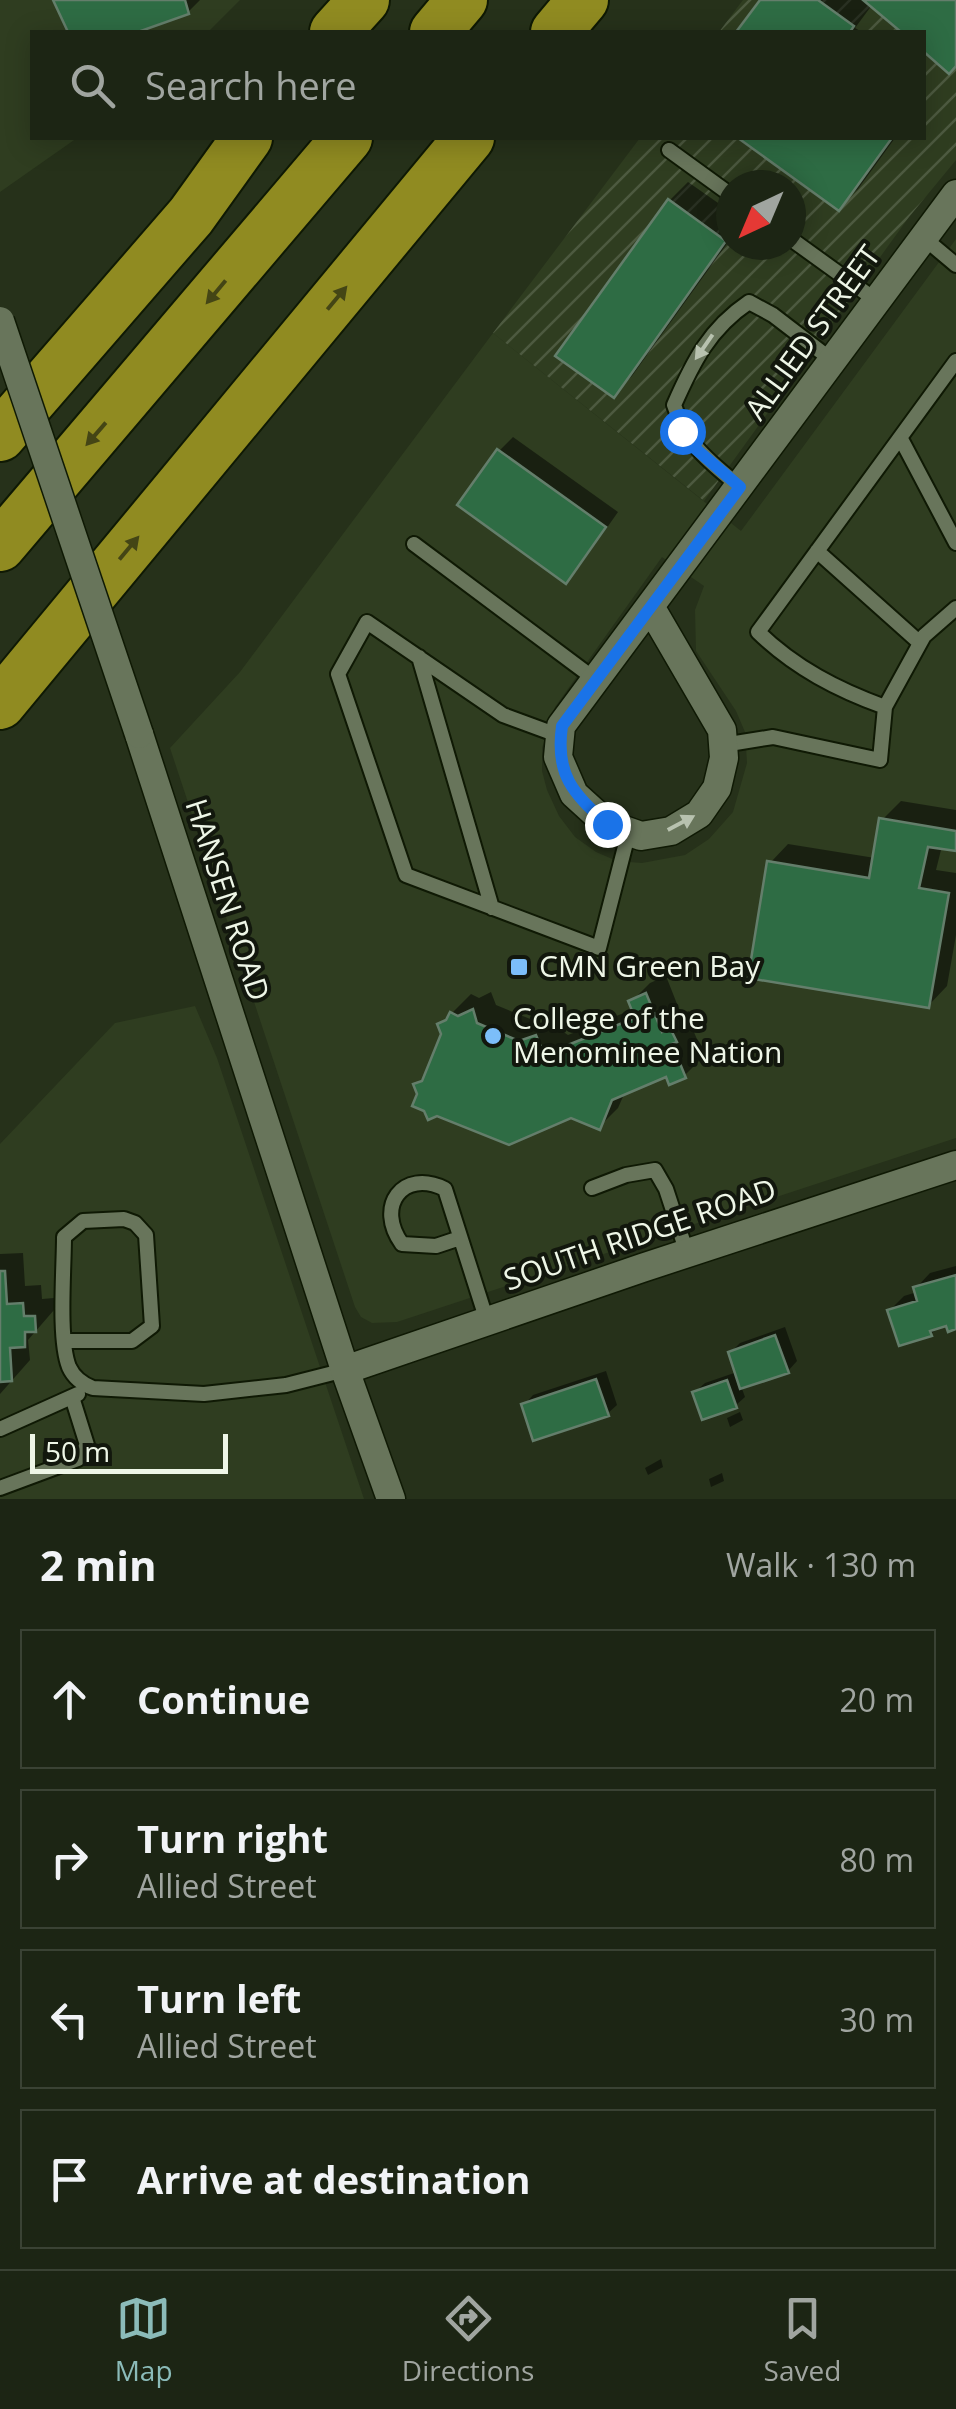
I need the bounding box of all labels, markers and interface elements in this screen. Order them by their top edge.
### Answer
search box [30,30,926,140]
icon: search [65,58,120,113]
text: Search here [145,59,357,111]
north arrow [716,170,806,260]
street label: ALLIED STREET [735,236,889,428]
one-way arrow [206,280,227,305]
one-way arrow [325,285,347,310]
one-way arrow [695,334,714,360]
route start [660,409,706,455]
one-way arrow [85,421,107,446]
one-way arrow [118,536,139,561]
street label: HANSEN ROAD [177,793,280,1006]
route end [585,802,631,848]
one-way arrow [667,815,695,833]
place label: CMN Green Bay [539,945,761,986]
marker: CMN Green Bay [508,956,530,978]
place label: College of the Menominee Nation [513,997,782,1072]
marker: College of the Menominee Nation [482,1025,504,1047]
street label: SOUTH RIDGE ROAD [498,1168,781,1299]
scale bar [30,1429,228,1474]
text: 50 m [45,1432,110,1470]
text: 2 min [40,1536,157,1593]
text: Walk · 130 m [726,1543,916,1586]
icon: ahead [42,1672,97,1727]
text: Continue [137,1673,310,1725]
text: 20 m [839,1678,914,1721]
text: Turn right [137,1812,328,1864]
icon: right [42,1832,97,1887]
text: 80 m [839,1838,914,1881]
text: Allied Street [137,1864,317,1907]
text: Turn left [137,1972,301,2024]
icon: left [42,1992,97,2047]
text: 30 m [839,1998,914,2041]
text: Allied Street [137,2024,317,2067]
icon: arrive [42,2152,97,2207]
text: Arrive at destination [137,2153,531,2205]
tab: Map [115,2291,173,2389]
tab: Directions [402,2291,534,2389]
tab: Saved [764,2291,841,2389]

